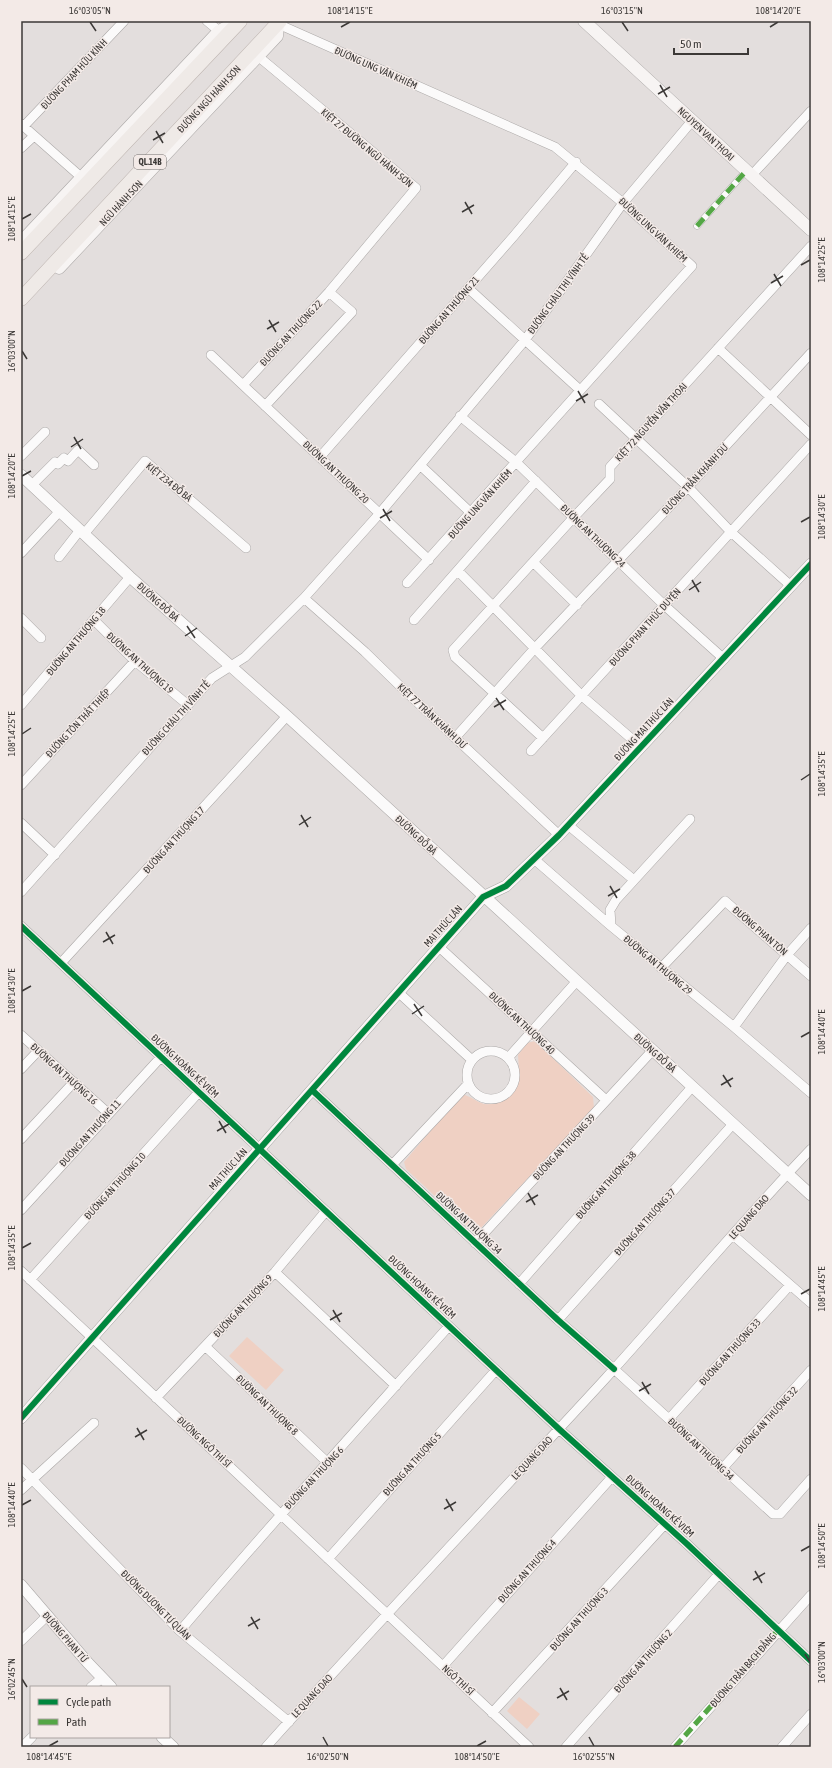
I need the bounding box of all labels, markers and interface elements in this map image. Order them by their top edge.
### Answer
text: 16°03'05"N [69,5,111,16]
text: 108°14'15"E [328,5,373,16]
text: 16°03'15"N [601,5,643,16]
text: 108°14'20"E [756,5,801,16]
scale bar [674,30,748,56]
street label: ĐƯỜNG PHẠM HỮU KÍNH [39,37,109,111]
text: 50 m [680,37,702,51]
street label: ĐƯỜNG UNG VĂN KHIÊM [333,45,419,91]
street label: ĐƯỜNG NGŨ HÀNH SƠN [175,63,243,135]
street label: NGUYEN VAN THOAI [675,105,737,163]
street label: KIỆT 27 ĐƯỜNG NGŨ HÀNH SƠN [319,106,415,190]
road number: QL.14B [134,155,166,169]
street label: NGŨ HÀNH SƠN [97,178,145,228]
street label: ĐƯỜNG UNG VĂN KHIÊM [617,195,689,265]
text: 108°14'15"E [6,196,17,241]
text: 108°14'25"E [816,237,827,282]
street label: ĐƯỜNG CHÂU THỊ VĨNH TẾ [525,251,591,336]
street label: ĐƯỜNG AN THƯỢNG 21 [417,274,482,346]
street label: ĐƯỜNG AN THƯỢNG 22 [258,298,325,368]
text: 16°03'00"N [6,330,17,372]
street label: KIỆT 72 NGUYỄN VĂN THOẠI [612,380,689,463]
street label: ĐƯỜNG AN THƯỢNG 20 [301,439,371,506]
street label: ĐƯỜNG TRẦN KHÁNH DƯ [659,441,730,516]
text: 108°14'20"E [6,453,17,498]
street label: KIỆT 234 ĐỖ BÁ [144,460,195,504]
street label: ĐƯỜNG UNG VĂN KHIÊM [446,467,514,541]
text: 108°14'30"E [816,494,827,539]
street label: ĐƯỜNG AN THƯỢNG 24 [558,502,628,570]
street label: ĐƯỜNG ĐỖ BÁ [135,580,182,624]
street label: ĐƯỜNG PHAN THÚC DUYỆN [607,586,683,668]
street label: ĐƯỜNG AN THƯỢNG 18 [44,604,108,677]
street label: ĐƯỜNG AN THƯỢNG 19 [104,630,176,696]
street label: ĐƯỜNG CHÂU THỊ VĨNH TẾ [139,678,213,757]
street label: KIỆT 77 TRẦN KHÁNH DƯ [395,681,469,751]
street label: ĐƯỜNG TÔN THẤT THIỆP [43,686,113,760]
street label: ĐƯỜNG MAI THÚC LÂN [612,695,676,763]
text: 108°14'25"E [6,711,17,756]
text: 108°14'35"E [816,751,827,796]
street label: ĐƯỜNG AN THƯỢNG 17 [141,804,207,876]
street label: ĐƯỜNG ĐỖ BÁ [393,812,440,857]
street label: MAI THÚC LÂN [421,903,465,949]
street label: ĐƯỜNG PHAN TÔN [730,904,790,958]
street label: ĐƯỜNG AN THƯỢNG 29 [622,933,695,997]
text: 108°14'30"E [6,968,17,1013]
street label: ĐƯỜNG AN THƯỢNG 40 [487,990,557,1057]
text: 108°14'40"E [816,1009,827,1054]
street label: ĐƯỜNG HOÀNG KẾ VIÊM [149,1031,222,1100]
street label: ĐƯỜNG ĐỖ BÁ [632,1031,679,1075]
street label: ĐƯỜNG AN THƯỢNG 16 [28,1041,100,1107]
street label: ĐƯỜNG AN THƯỢNG 11 [57,1097,123,1169]
street label: ĐƯỜNG AN THƯỢNG 39 [531,1112,598,1182]
street label: MAI THÚC LÂN [206,1146,250,1192]
street label: ĐƯỜNG AN THƯỢNG 38 [574,1149,639,1221]
street label: ĐƯỜNG AN THƯỢNG 10 [82,1150,148,1222]
street label: ĐƯỜNG AN THƯỢNG 37 [612,1186,678,1258]
street label: ĐƯỜNG AN THƯỢNG 34 [434,1190,504,1257]
street label: LE QUANG DAO [727,1193,771,1241]
text: 108°14'35"E [6,1225,17,1270]
street label: ĐƯỜNG HOÀNG KẾ VIÊM [386,1252,459,1321]
text: 108°14'45"E [816,1266,827,1311]
street label: ĐƯỜNG AN THƯỢNG 9 [211,1272,275,1339]
street label: ĐƯỜNG AN THƯỢNG 33 [697,1316,763,1388]
street label: ĐƯỜNG AN THƯỢNG 8 [234,1373,300,1437]
street label: ĐƯỜNG AN THƯỢNG 32 [734,1384,800,1456]
street label: ĐƯỜNG NGÔ THÌ SĨ [175,1414,233,1470]
street label: ĐƯỜNG AN THƯỢNG 34 [666,1416,736,1483]
street label: ĐƯỜNG AN THƯỢNG 5 [381,1430,443,1498]
street label: LE QUANG DAO [509,1434,555,1482]
street label: ĐƯỜNG AN THƯỢNG 6 [282,1444,346,1511]
street label: ĐƯỜNG HOÀNG KẾ VIÊM [624,1472,697,1540]
text: 108°14'40"E [6,1482,17,1527]
text: 108°14'50"E [816,1523,827,1568]
street label: ĐƯỜNG AN THƯỢNG 4 [496,1537,558,1605]
street label: ĐƯỜNG DƯƠNG TỰ QUÁN [119,1568,193,1642]
street label: ĐƯỜNG AN THƯỢNG 3 [548,1585,610,1653]
street label: ĐƯỜNG PHAN TỨ [40,1610,90,1664]
street label: ĐƯỜNG AN THƯỢNG 2 [612,1627,674,1695]
street label: ĐƯỜNG TRẦN BẠCH ĐẰNG [707,1630,778,1709]
text: 16°03'00"N [816,1641,827,1683]
text: 16°02'45"N [6,1658,17,1700]
street label: NGÔ THÌ SĨ [440,1663,476,1698]
street label: LE QUANG DAO [289,1672,335,1720]
legend [30,1686,170,1738]
text: Cycle path [66,1695,111,1709]
text: Path [66,1715,87,1729]
text: 108°14'45"E [27,1751,72,1762]
text: 16°02'50"N [307,1751,349,1762]
text: 108°14'50"E [455,1751,500,1762]
text: 16°02'55"N [573,1751,615,1762]

